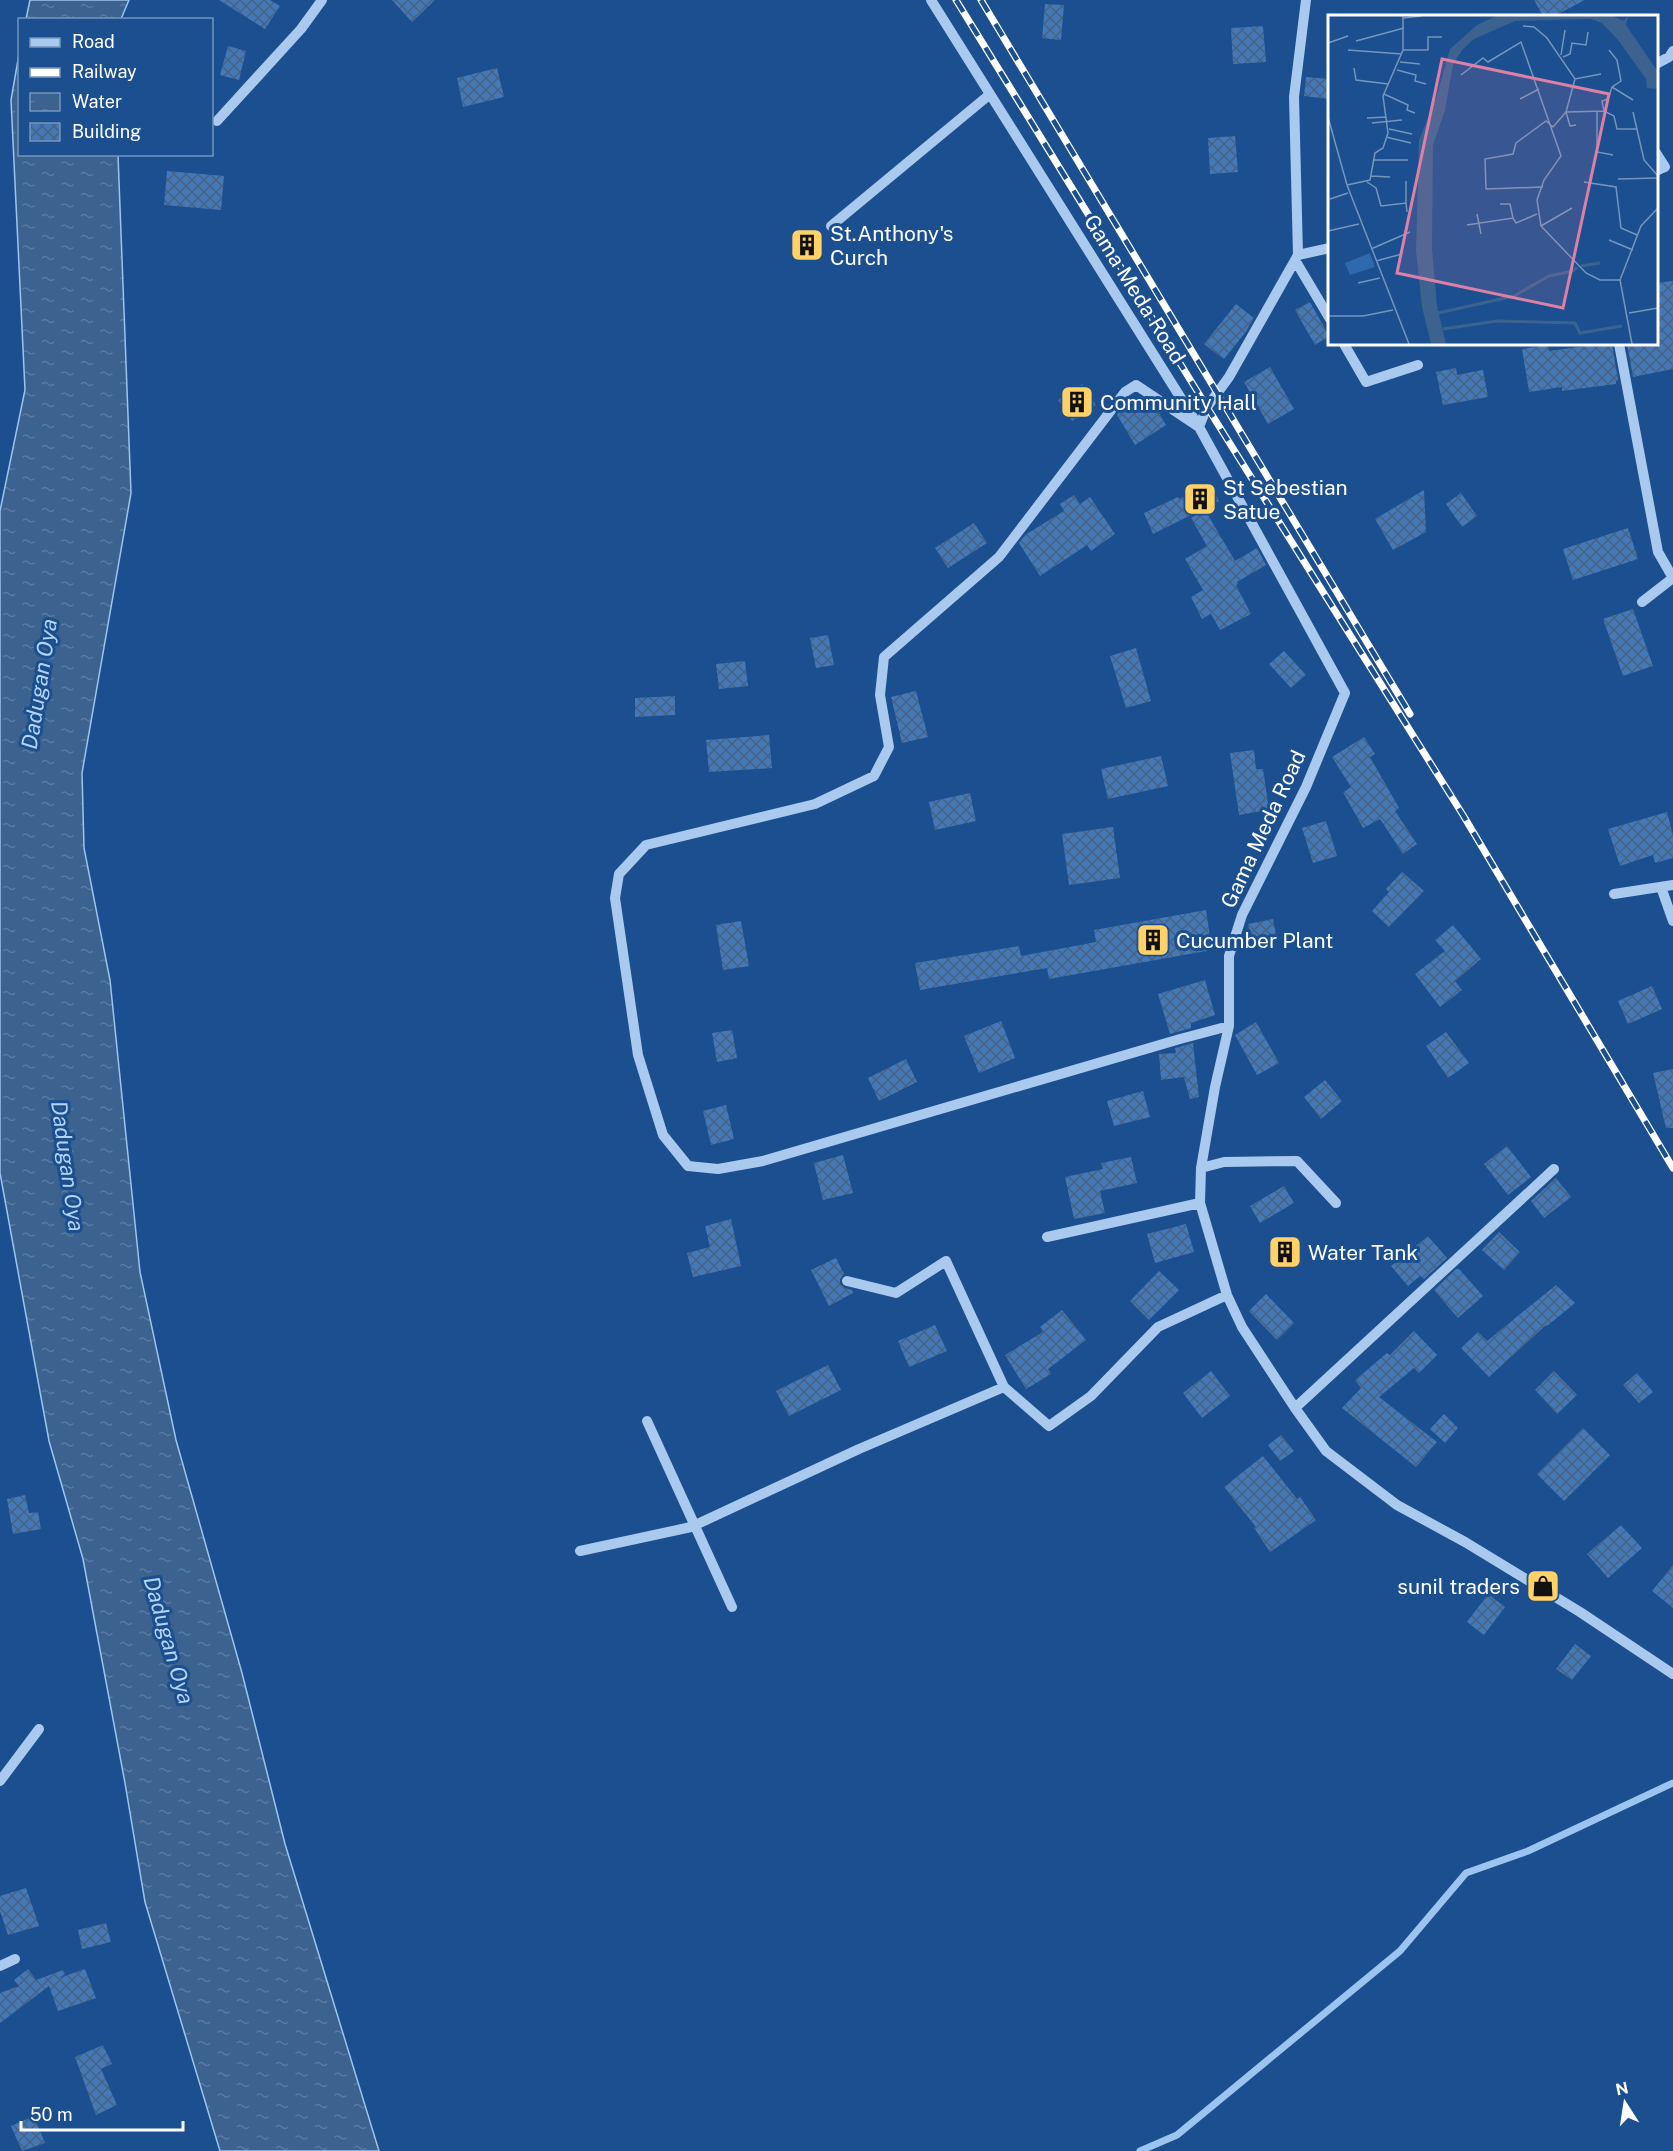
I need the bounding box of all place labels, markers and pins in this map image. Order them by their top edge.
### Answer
place label: St.Anthony's Curch [830,221,953,270]
building icon: St.Anthony's Curch [789,227,825,263]
building icon: Community Hall [1059,384,1095,420]
place label: Community Hall [1100,390,1257,415]
place label: St Sebestian Satue [1223,475,1348,524]
building icon: St Sebestian Satue [1182,481,1218,517]
building icon: Cucumber Plant [1135,922,1171,958]
place label: Cucumber Plant [1176,928,1333,953]
building icon: Water Tank [1267,1234,1303,1270]
place label: Water Tank [1308,1240,1418,1265]
shop icon: sunil traders [1525,1568,1561,1604]
place label: sunil traders [1397,1574,1520,1599]

